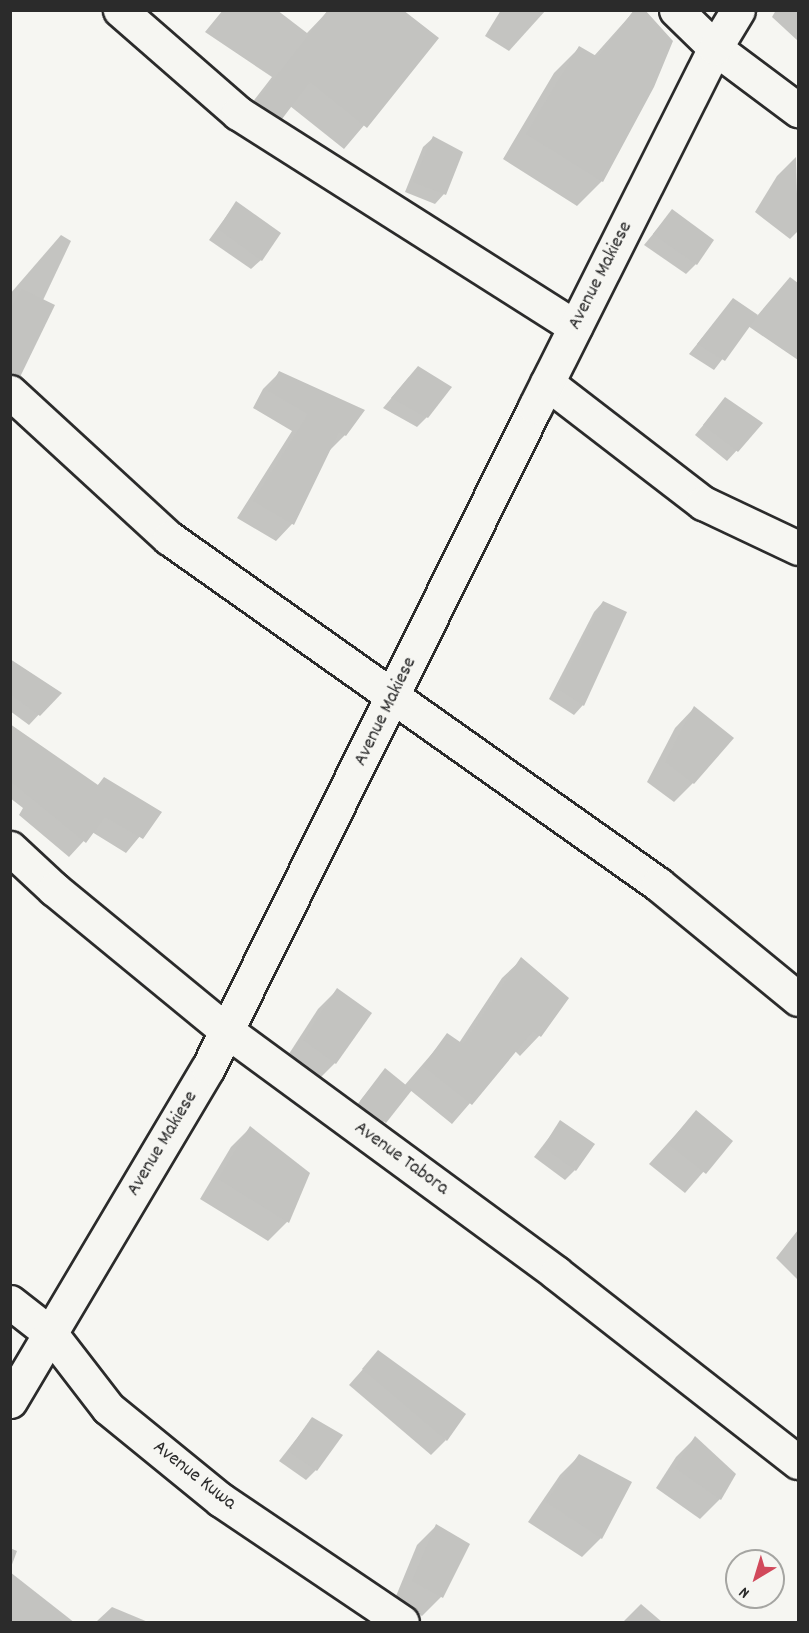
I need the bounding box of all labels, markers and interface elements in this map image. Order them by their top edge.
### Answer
street label: Avenue Makiese [563,218,639,334]
street label: Avenue Makiese [349,654,423,770]
street label: Avenue Makiese [122,1087,204,1201]
street label: Avenue Tabora [349,1117,453,1201]
street label: Avenue Kuwa [147,1436,241,1516]
north arrow [725,1549,785,1609]
text: N [735,1581,755,1603]

